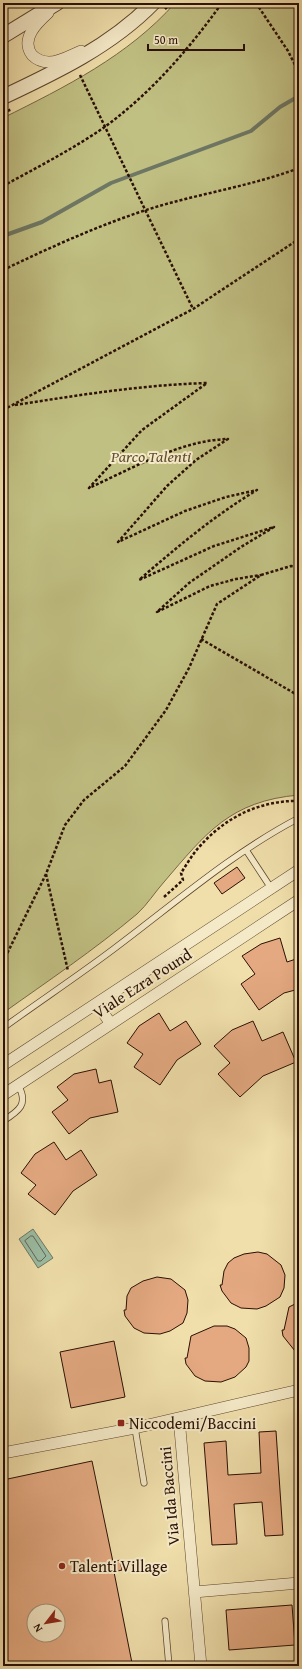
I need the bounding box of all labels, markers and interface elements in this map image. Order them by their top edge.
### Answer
scale bar [148,26,244,52]
text: 50 m [154,31,178,48]
park label: Parco Talenti [110,444,191,468]
street label: Viale Ezra Pound [88,942,197,1024]
place label: Niccodemi/Baccini [129,1411,257,1435]
marker: Niccodemi/Baccini [116,1418,126,1428]
street label: Via Ida Baccini [153,1445,185,1547]
place label: Talenti Village [70,1554,168,1578]
marker: Talenti Village [57,1561,67,1571]
north arrow [26,1603,66,1643]
text: N [28,1620,46,1635]

